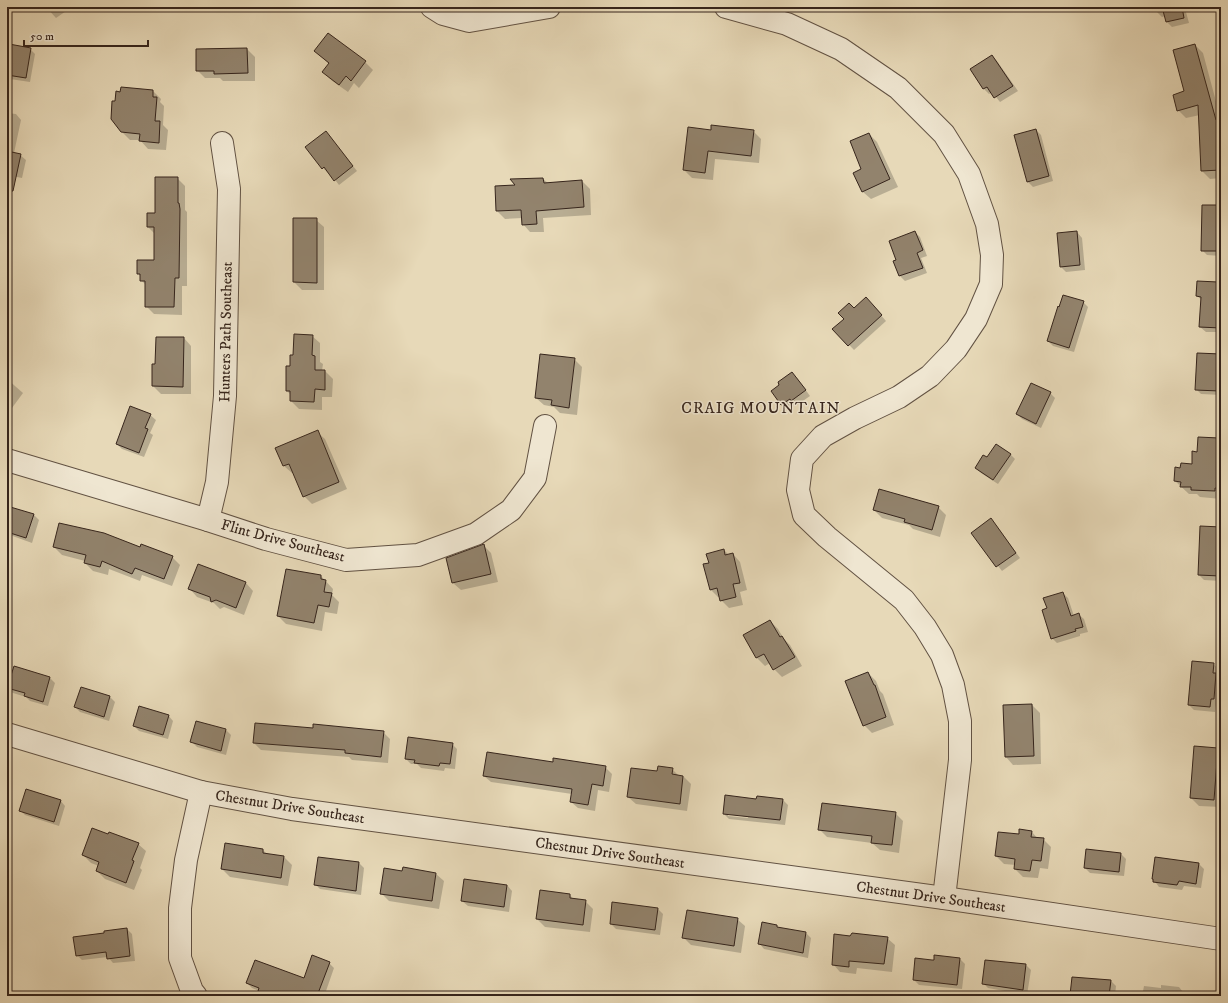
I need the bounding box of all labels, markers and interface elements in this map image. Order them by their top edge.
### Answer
scale bar [24,22,148,48]
text: 50 m [30,29,54,44]
street label: Hunters Path Southeast [215,261,237,402]
district label: CRAIG MOUNTAIN [681,398,841,418]
street label: Flint Drive Southeast [219,515,347,567]
street label: Chestnut Drive Southeast [214,786,366,828]
street label: Chestnut Drive Southeast [534,833,686,873]
street label: Chestnut Drive Southeast [855,877,1007,917]

